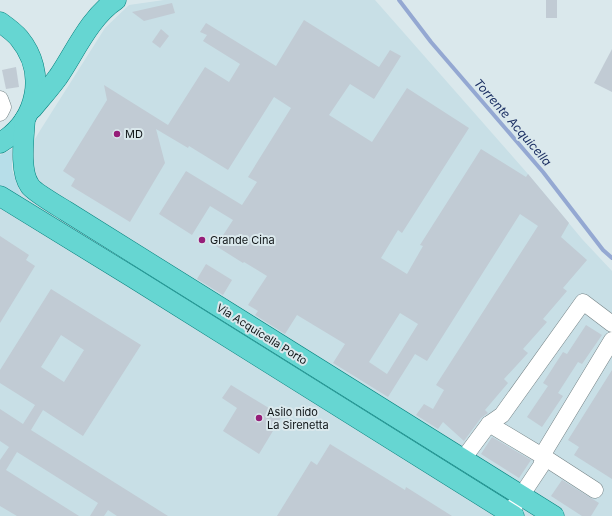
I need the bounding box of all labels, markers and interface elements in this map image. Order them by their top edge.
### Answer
water label: Torrente Acquicella [471,75,555,169]
place label: MD [125,127,143,141]
marker: MD [112,129,122,139]
place label: Grande Cina [210,233,275,247]
marker: Grande Cina [197,235,207,245]
street label: Via Acquicella Porto [214,300,310,368]
place label: Asilo nido La Sirenetta [267,405,329,432]
marker: Asilo nido La Sirenetta [254,413,264,423]

